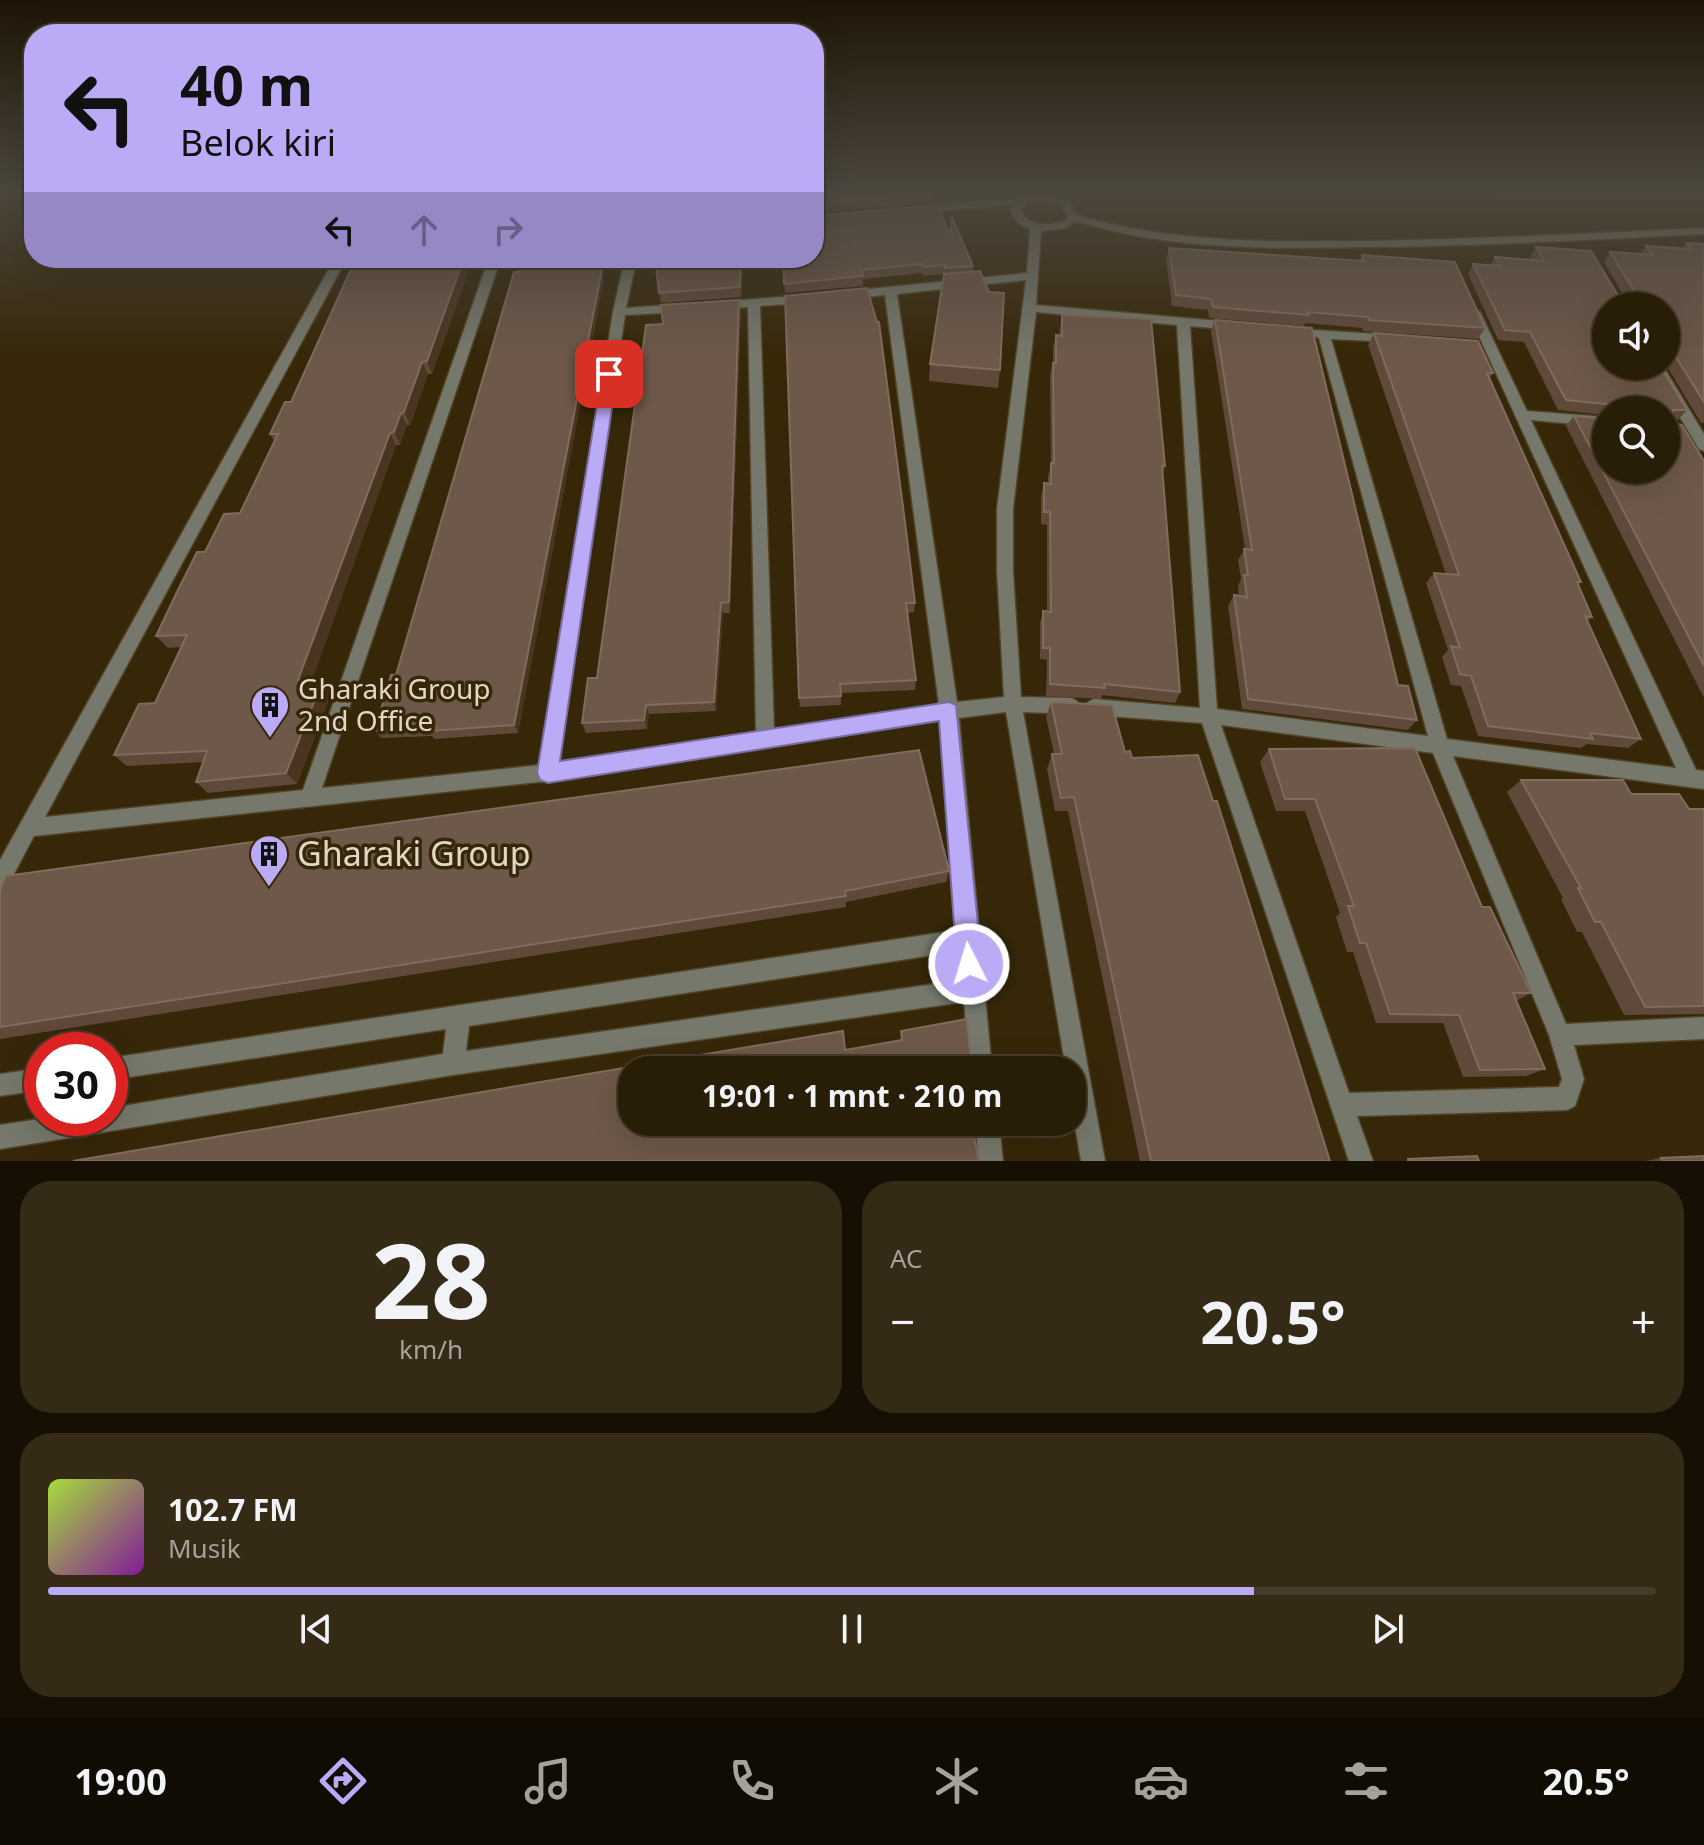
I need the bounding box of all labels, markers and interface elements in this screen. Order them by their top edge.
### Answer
text: 40 m [180,46,313,122]
icon: left [48,56,152,160]
text: Belok kiri [180,118,336,167]
icon: left [318,208,362,252]
icon: ahead [402,208,446,252]
icon: right [486,208,530,252]
map controls [1592,292,1680,484]
button: sound [1592,292,1680,380]
pin [575,340,643,408]
icon: arrive [587,352,631,396]
button: search [1592,396,1680,484]
place label: Gharaki Group 2nd Office [298,669,490,739]
building icon: Gharaki Group 2nd Office [249,684,291,739]
place label: Gharaki Group [297,830,531,876]
building icon: Gharaki Group [248,833,290,888]
position arrow [927,922,1011,1006]
speed limit sign: 30 [24,1032,128,1136]
text: 19:01 · 1 mnt · 210 m [702,1075,1002,1116]
text: 28 [372,1208,490,1349]
text: AC [890,1240,923,1276]
text: 20.5° [1200,1280,1346,1362]
text: − [890,1291,915,1351]
text: + [1631,1291,1656,1351]
text: km/h [399,1331,463,1367]
text: 102.7 FM [168,1489,298,1530]
text: Musik [168,1530,241,1566]
icon: previous [294,1607,338,1651]
icon: pause [830,1607,874,1651]
icon: next [1366,1607,1410,1651]
icon: directions [315,1753,371,1809]
icon: music [520,1753,576,1809]
icon: phone [724,1753,780,1809]
icon: climate [929,1753,985,1809]
icon: car [1133,1753,1189,1809]
icon: filters [1338,1753,1394,1809]
text: 19:00 [74,1757,167,1806]
text: 20.5° [1542,1757,1630,1806]

